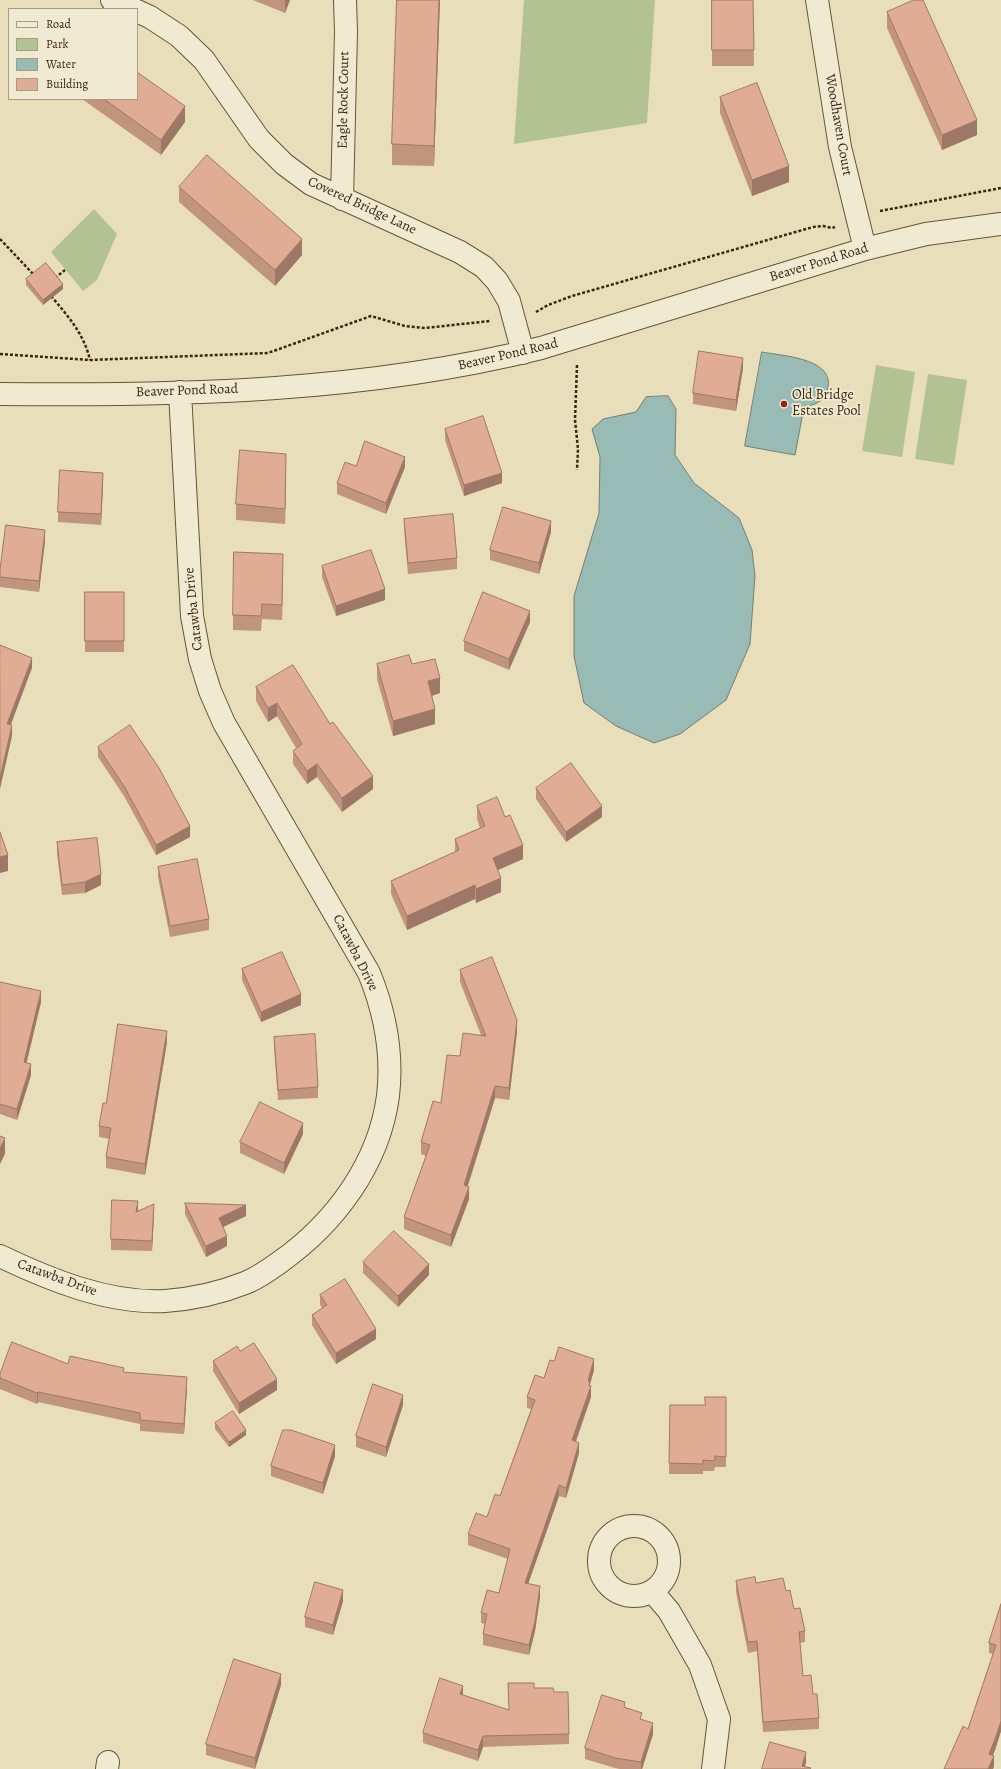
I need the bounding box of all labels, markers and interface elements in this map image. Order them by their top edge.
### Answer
legend [8,8,138,100]
text: Road [46,16,71,32]
text: Park [46,36,69,52]
street label: Eagle Rock Court [335,51,353,149]
text: Water [46,56,76,72]
street label: Woodhaven Court [821,73,855,177]
text: Building [46,76,88,92]
street label: Covered Bridge Lane [305,173,419,239]
street label: Beaver Pond Road [768,240,870,286]
street label: Beaver Pond Road [456,335,560,375]
street label: Beaver Pond Road [136,381,238,401]
place label: Old Bridge Estates Pool [792,388,861,420]
marker: Old Bridge Estates Pool [779,399,789,409]
street label: Catawba Drive [181,566,207,652]
street label: Catawba Drive [328,912,382,994]
street label: Catawba Drive [15,1256,99,1300]

